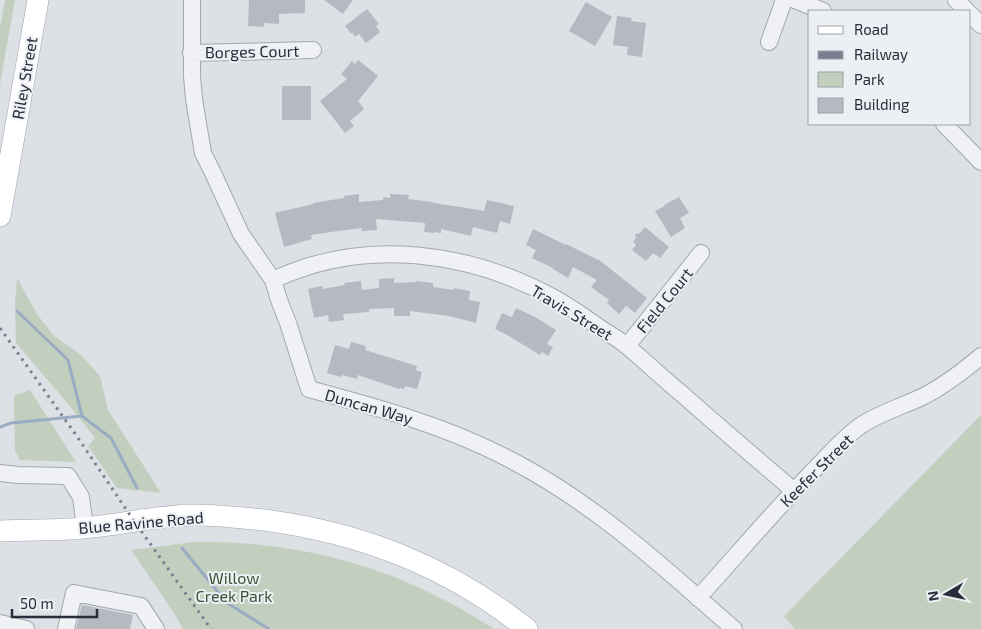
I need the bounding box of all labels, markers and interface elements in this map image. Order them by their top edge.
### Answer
legend [808,10,971,125]
text: Road [854,20,889,38]
street label: Riley Street [7,35,41,121]
street label: Borges Court [205,41,299,61]
text: Railway [854,45,908,63]
text: Park [854,70,885,88]
text: Building [854,95,910,113]
street label: Field Court [632,264,696,336]
street label: Travis Street [528,280,616,344]
street label: Duncan Way [323,384,416,428]
street label: Keefer Street [776,430,856,510]
street label: Blue Ravine Road [78,507,204,537]
park label: Willow Creek Park [196,568,272,605]
north arrow [921,569,971,619]
scale bar [12,586,98,618]
text: N [923,590,942,602]
text: 50 m [20,594,54,612]

